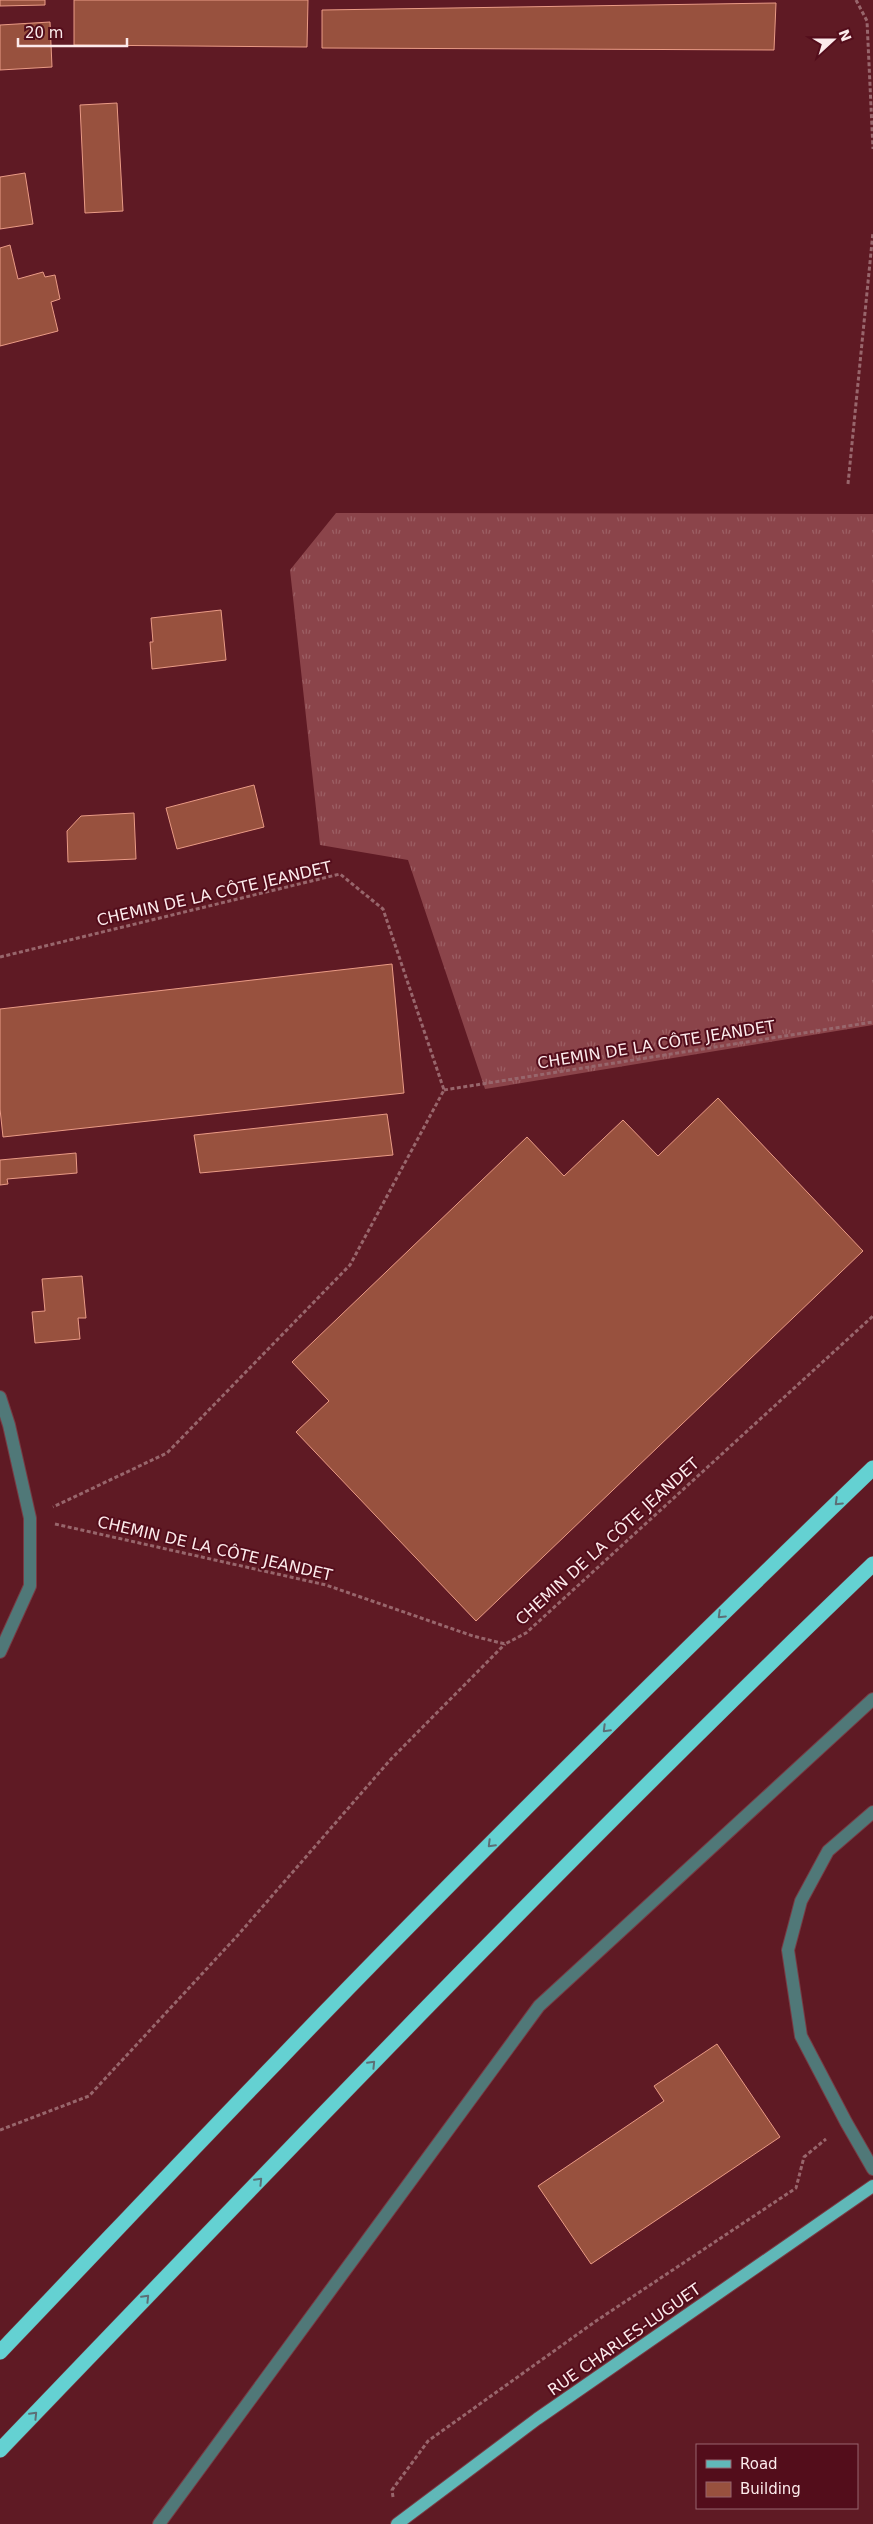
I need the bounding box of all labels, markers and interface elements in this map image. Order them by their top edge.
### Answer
scale bar [18,15,126,47]
north arrow [808,15,858,65]
text: 20 m [25,24,63,42]
text: N [836,27,855,44]
street label: CHEMIN DE LA CÔTE JEANDET [95,857,334,930]
street label: CHEMIN DE LA CÔTE JEANDET [536,1016,777,1073]
street label: CHEMIN DE LA CÔTE JEANDET [512,1454,703,1629]
one-way arrow [835,1496,844,1505]
street label: CHEMIN DE LA CÔTE JEANDET [96,1512,334,1585]
one-way arrow [718,1609,727,1618]
one-way arrow [603,1723,612,1732]
one-way arrow [488,1838,497,1847]
one-way arrow [366,2061,375,2070]
one-way arrow [253,2178,262,2187]
street label: RUE CHARLES-LUGUET [544,2279,704,2399]
one-way arrow [140,2295,149,2304]
one-way arrow [28,2412,37,2421]
legend [696,2444,858,2509]
text: Road [740,2455,778,2473]
text: Building [740,2480,801,2498]

